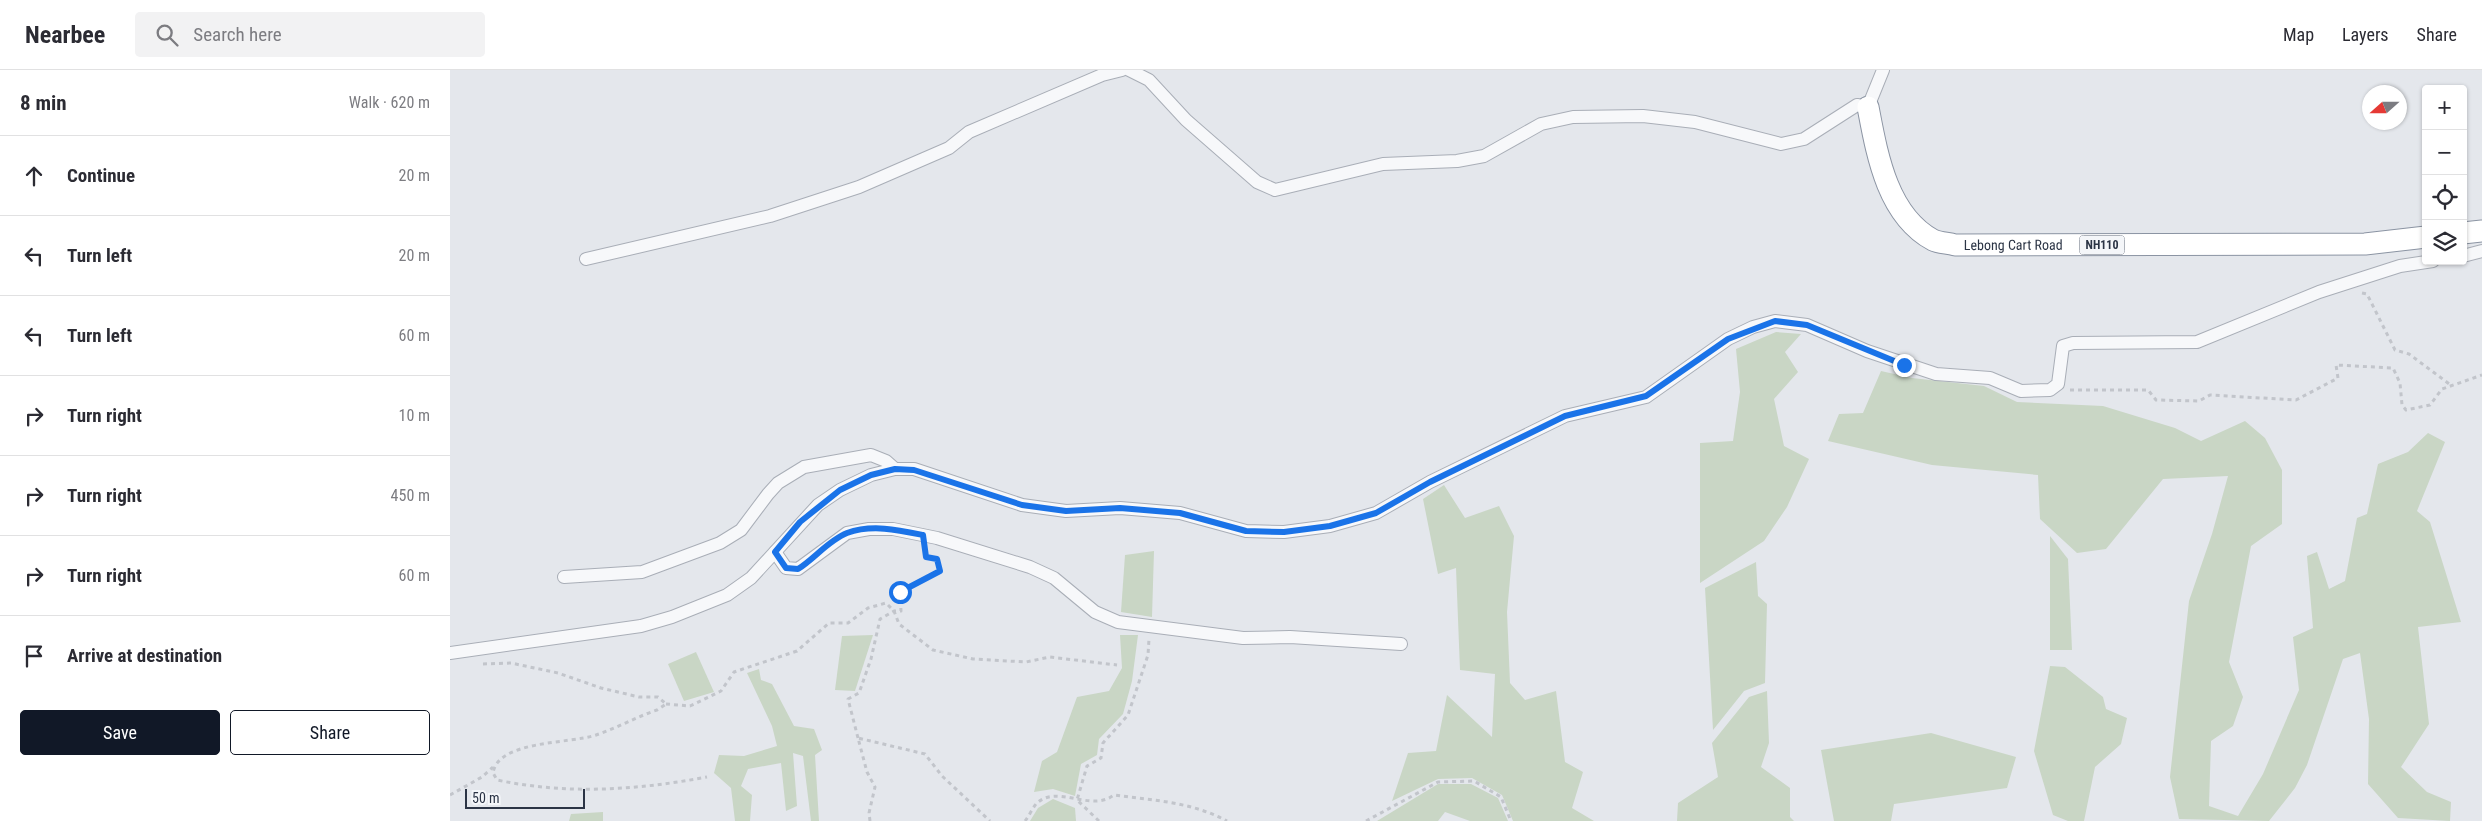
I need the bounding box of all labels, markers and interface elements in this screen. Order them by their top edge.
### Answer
search box [135,12,485,57]
text: Nearbee [25,21,105,49]
icon: search [153,21,181,49]
text: Search here [193,23,282,46]
text: Map [2283,24,2314,45]
text: Layers [2342,24,2389,45]
text: Share [2417,24,2457,45]
north arrow [2362,85,2407,130]
map controls [2422,85,2467,265]
button: + [2422,85,2467,130]
text: 8 min [20,91,67,115]
text: Walk · 620 m [349,93,430,112]
button: − [2422,130,2467,175]
icon: ahead [20,162,48,190]
text: Continue [67,164,135,187]
text: 20 m [398,166,430,185]
button: locate [2422,175,2467,220]
button: layers [2422,220,2467,265]
road number: NH110 [2080,236,2124,254]
street label: Lebong Cart Road [1964,237,2063,253]
icon: left [20,242,48,270]
text: Turn left [67,244,132,267]
text: 20 m [398,246,430,265]
icon: left [20,322,48,350]
text: Turn left [67,324,132,347]
text: 60 m [398,326,430,345]
route end [1893,354,1916,377]
icon: right [20,402,48,430]
text: Turn right [67,404,142,427]
text: 10 m [398,406,430,425]
icon: right [20,482,48,510]
text: Turn right [67,484,142,507]
text: 450 m [391,486,430,505]
icon: right [20,562,48,590]
text: Turn right [67,564,142,587]
text: 60 m [398,566,430,585]
route start [889,581,912,604]
icon: arrive [20,642,48,670]
text: Arrive at destination [67,644,222,667]
button: Save [20,710,220,755]
button: Share [230,710,430,755]
scale bar [465,786,585,809]
text: 50 m [472,790,500,806]

